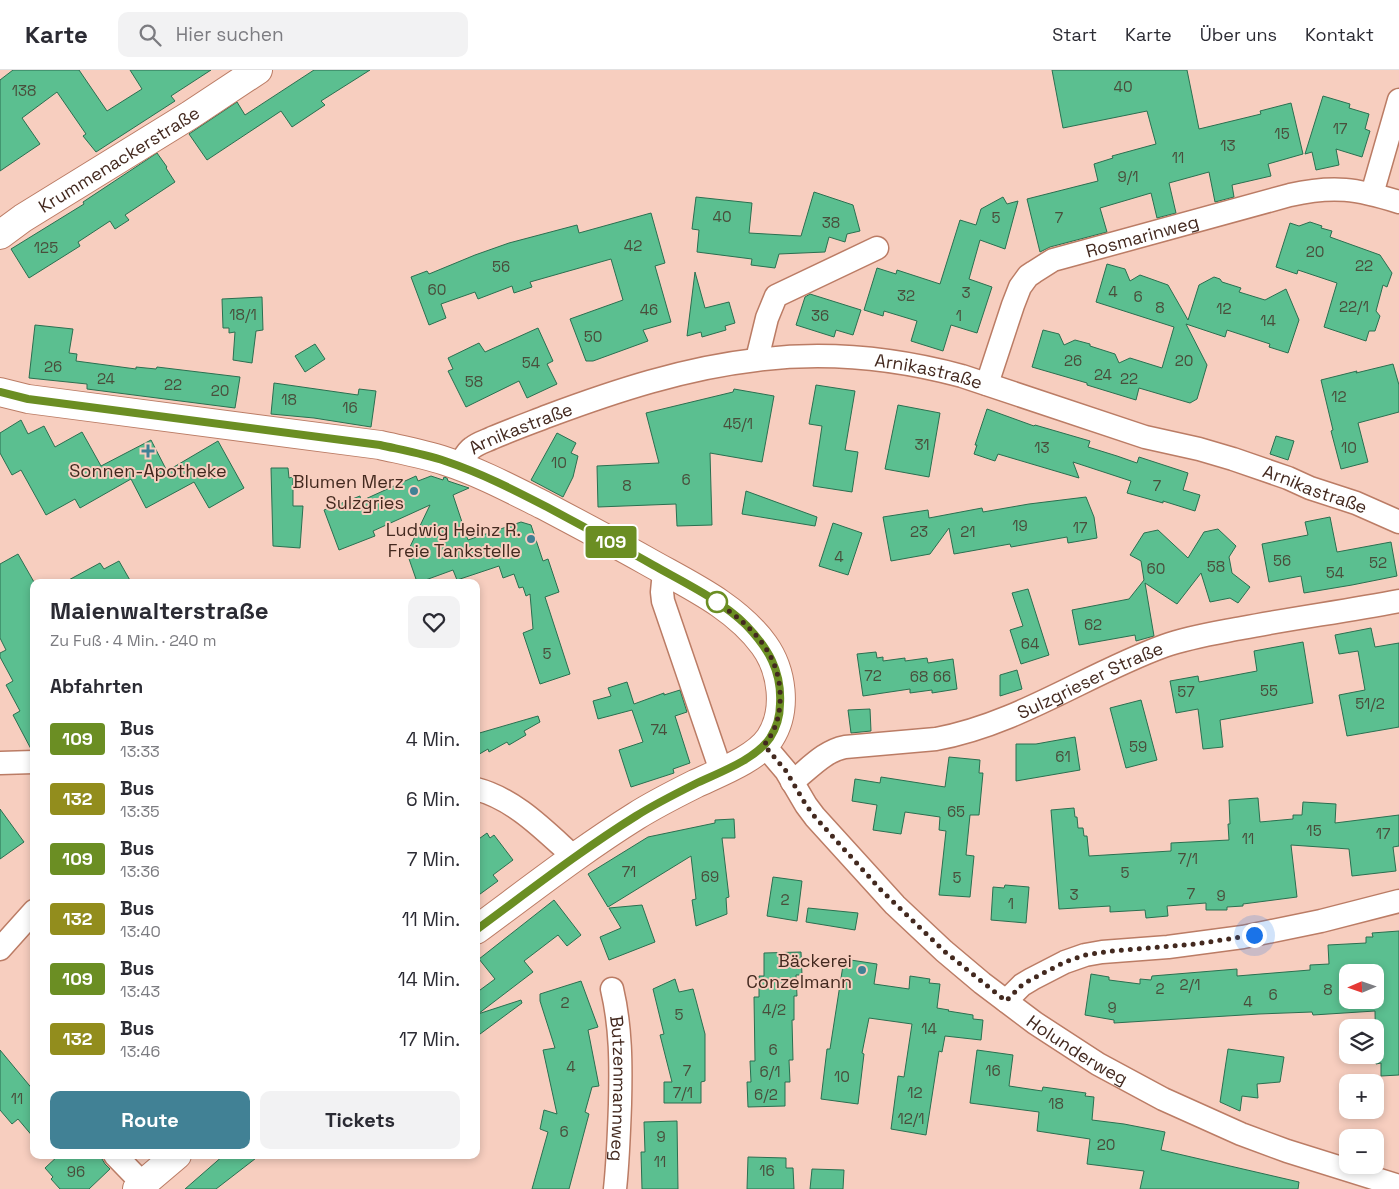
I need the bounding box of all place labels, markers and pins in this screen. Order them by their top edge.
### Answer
marker: Sonnen-Apotheke [142,445,154,457]
place label: Sonnen-Apotheke [69,459,227,482]
place label: Blumen Merz Sulzgries [292,470,404,514]
marker: Blumen Merz Sulzgries [408,485,420,497]
place label: Ludwig Heinz R. Freie Tankstelle [386,518,521,562]
marker: Ludwig Heinz R. Freie Tankstelle [525,533,537,545]
unlabelled marker [706,591,728,613]
place label: Bäckerei Conzelmann [746,949,852,993]
marker: Bäckerei Conzelmann [856,964,868,976]

